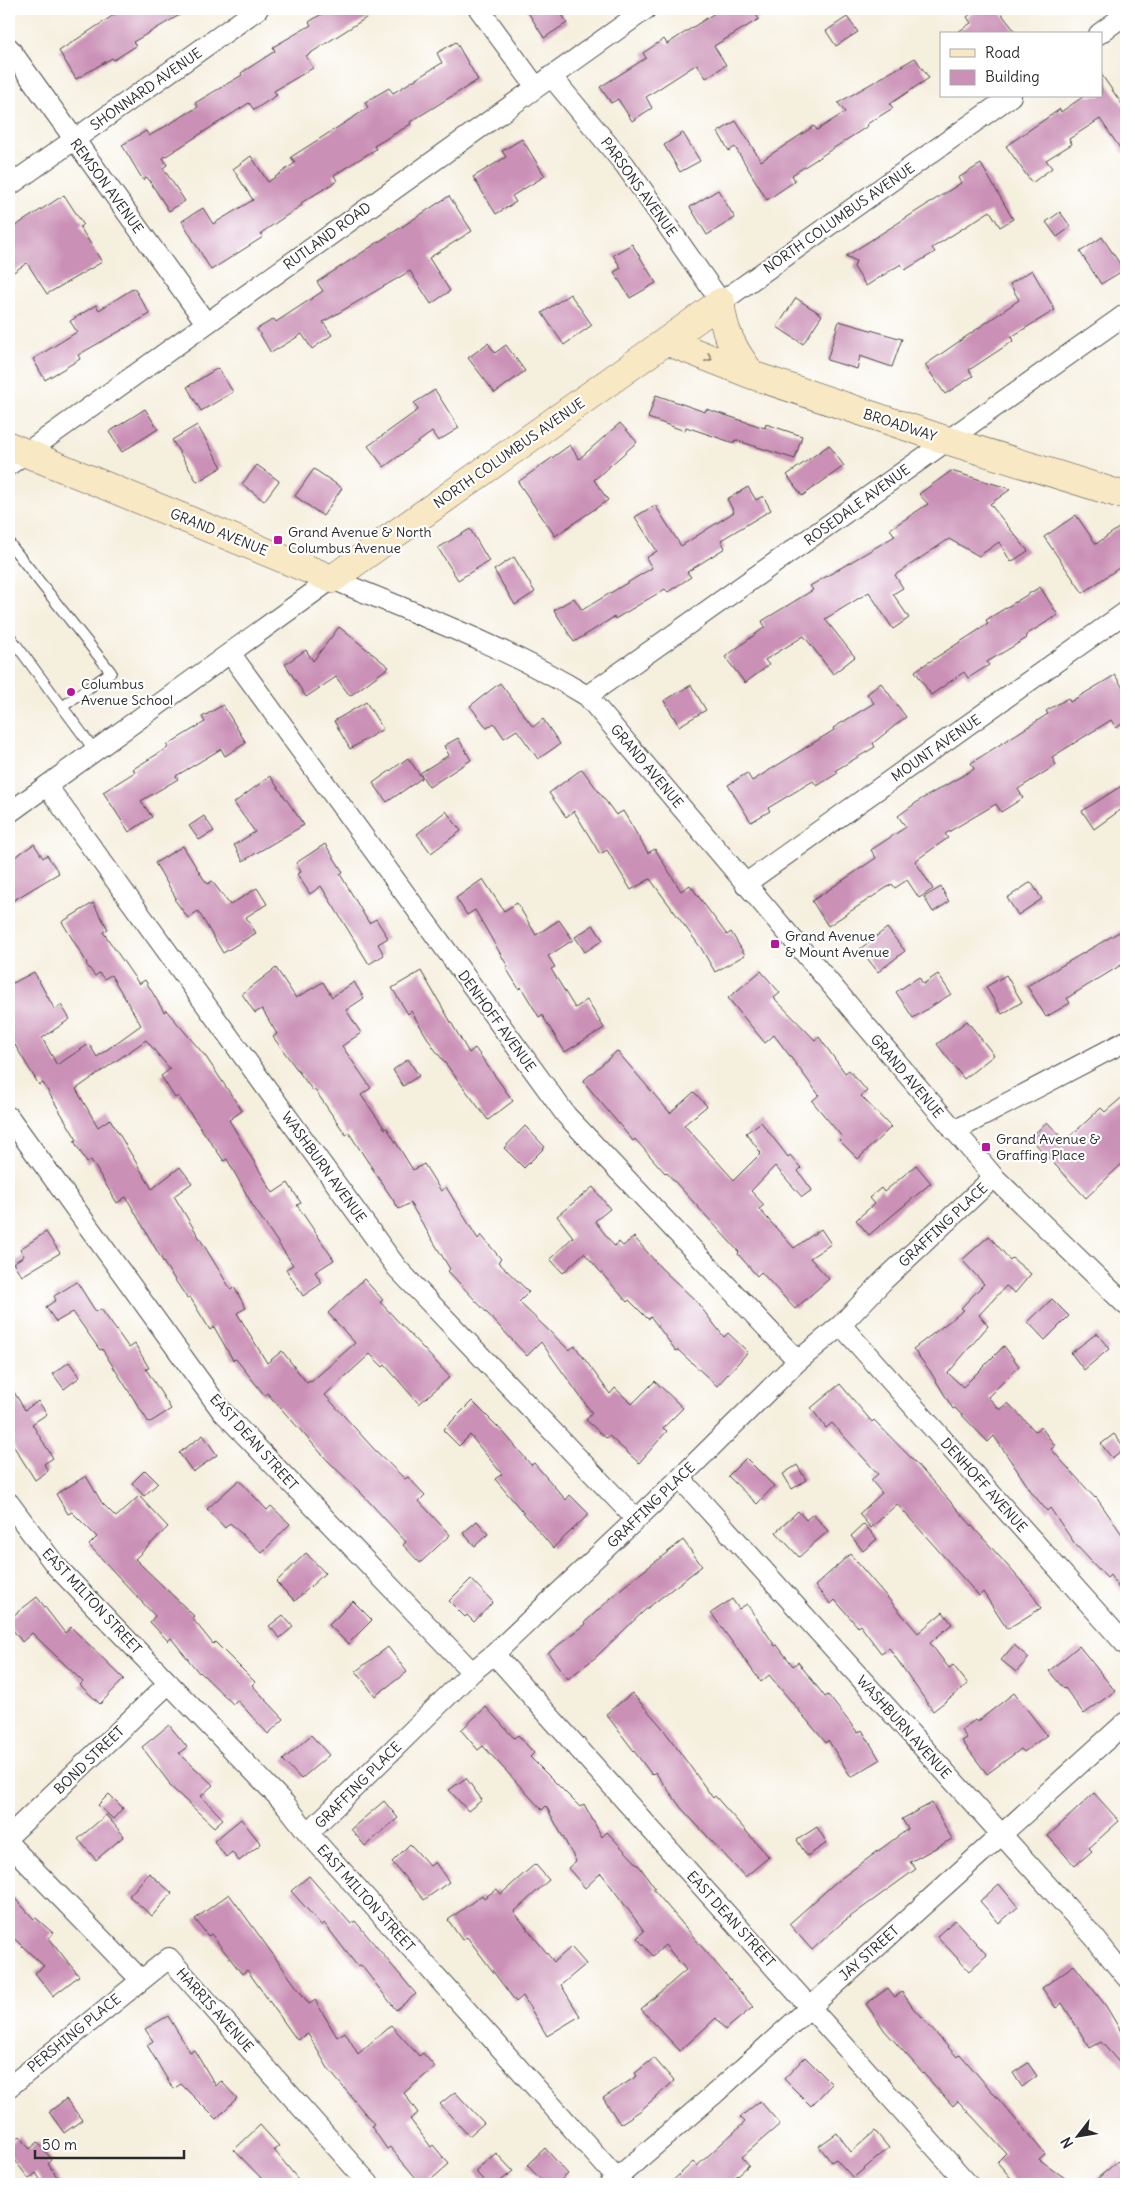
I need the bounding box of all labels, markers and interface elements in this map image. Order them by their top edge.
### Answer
legend [940,32,1102,98]
text: Road [985,43,1020,62]
street label: SHONNARD AVENUE [87,44,205,134]
text: Building [985,67,1040,86]
street label: PARSONS AVENUE [597,134,681,240]
street label: REMSON AVENUE [66,135,148,237]
street label: NORTH COLUMBUS AVENUE [760,159,918,277]
street label: RUTLAND ROAD [280,198,374,274]
one-way arrow [704,352,713,362]
street label: NORTH COLUMBUS AVENUE [430,394,588,512]
street label: BROADWAY [861,405,939,445]
street label: ROSEDALE AVENUE [800,460,914,550]
street label: GRAND AVENUE [167,504,271,560]
place label: Grand Avenue & North Columbus Avenue [288,523,432,557]
marker: Grand Avenue & North Columbus Avenue [272,534,284,546]
place label: Columbus Avenue School [81,675,173,709]
marker: Columbus Avenue School [65,686,77,698]
street label: MOUNT AVENUE [888,710,984,786]
street label: GRAND AVENUE [607,720,687,812]
place label: Grand Avenue & Mount Avenue [785,927,889,961]
marker: Grand Avenue & Mount Avenue [769,938,781,950]
street label: DENHOFF AVENUE [454,967,540,1075]
street label: GRAND AVENUE [867,1030,947,1122]
street label: WASHBURN AVENUE [278,1108,370,1226]
place label: Grand Avenue & Graffing Place [996,1130,1101,1164]
marker: Grand Avenue & Graffing Place [980,1141,992,1153]
street label: GRAFFING PLACE [895,1179,991,1271]
street label: EAST DEAN STREET [206,1390,302,1494]
street label: DENHOFF AVENUE [937,1434,1031,1536]
street label: GRAFFING PLACE [603,1458,699,1552]
street label: EAST MILTON STREET [38,1544,146,1658]
street label: WASHBURN AVENUE [853,1672,955,1782]
street label: BOND STREET [50,1722,128,1798]
street label: GRAFFING PLACE [311,1738,405,1832]
street label: EAST MILTON STREET [313,1841,419,1955]
street label: EAST DEAN STREET [683,1867,779,1971]
street label: JAY STREET [835,1921,903,1985]
street label: HARRIS AVENUE [172,1964,258,2056]
street label: PERSHING PLACE [24,1990,124,2076]
north arrow [1052,2110,1102,2160]
scale bar [35,2128,184,2160]
text: N [1057,2134,1077,2151]
text: 50 m [42,2135,77,2154]

